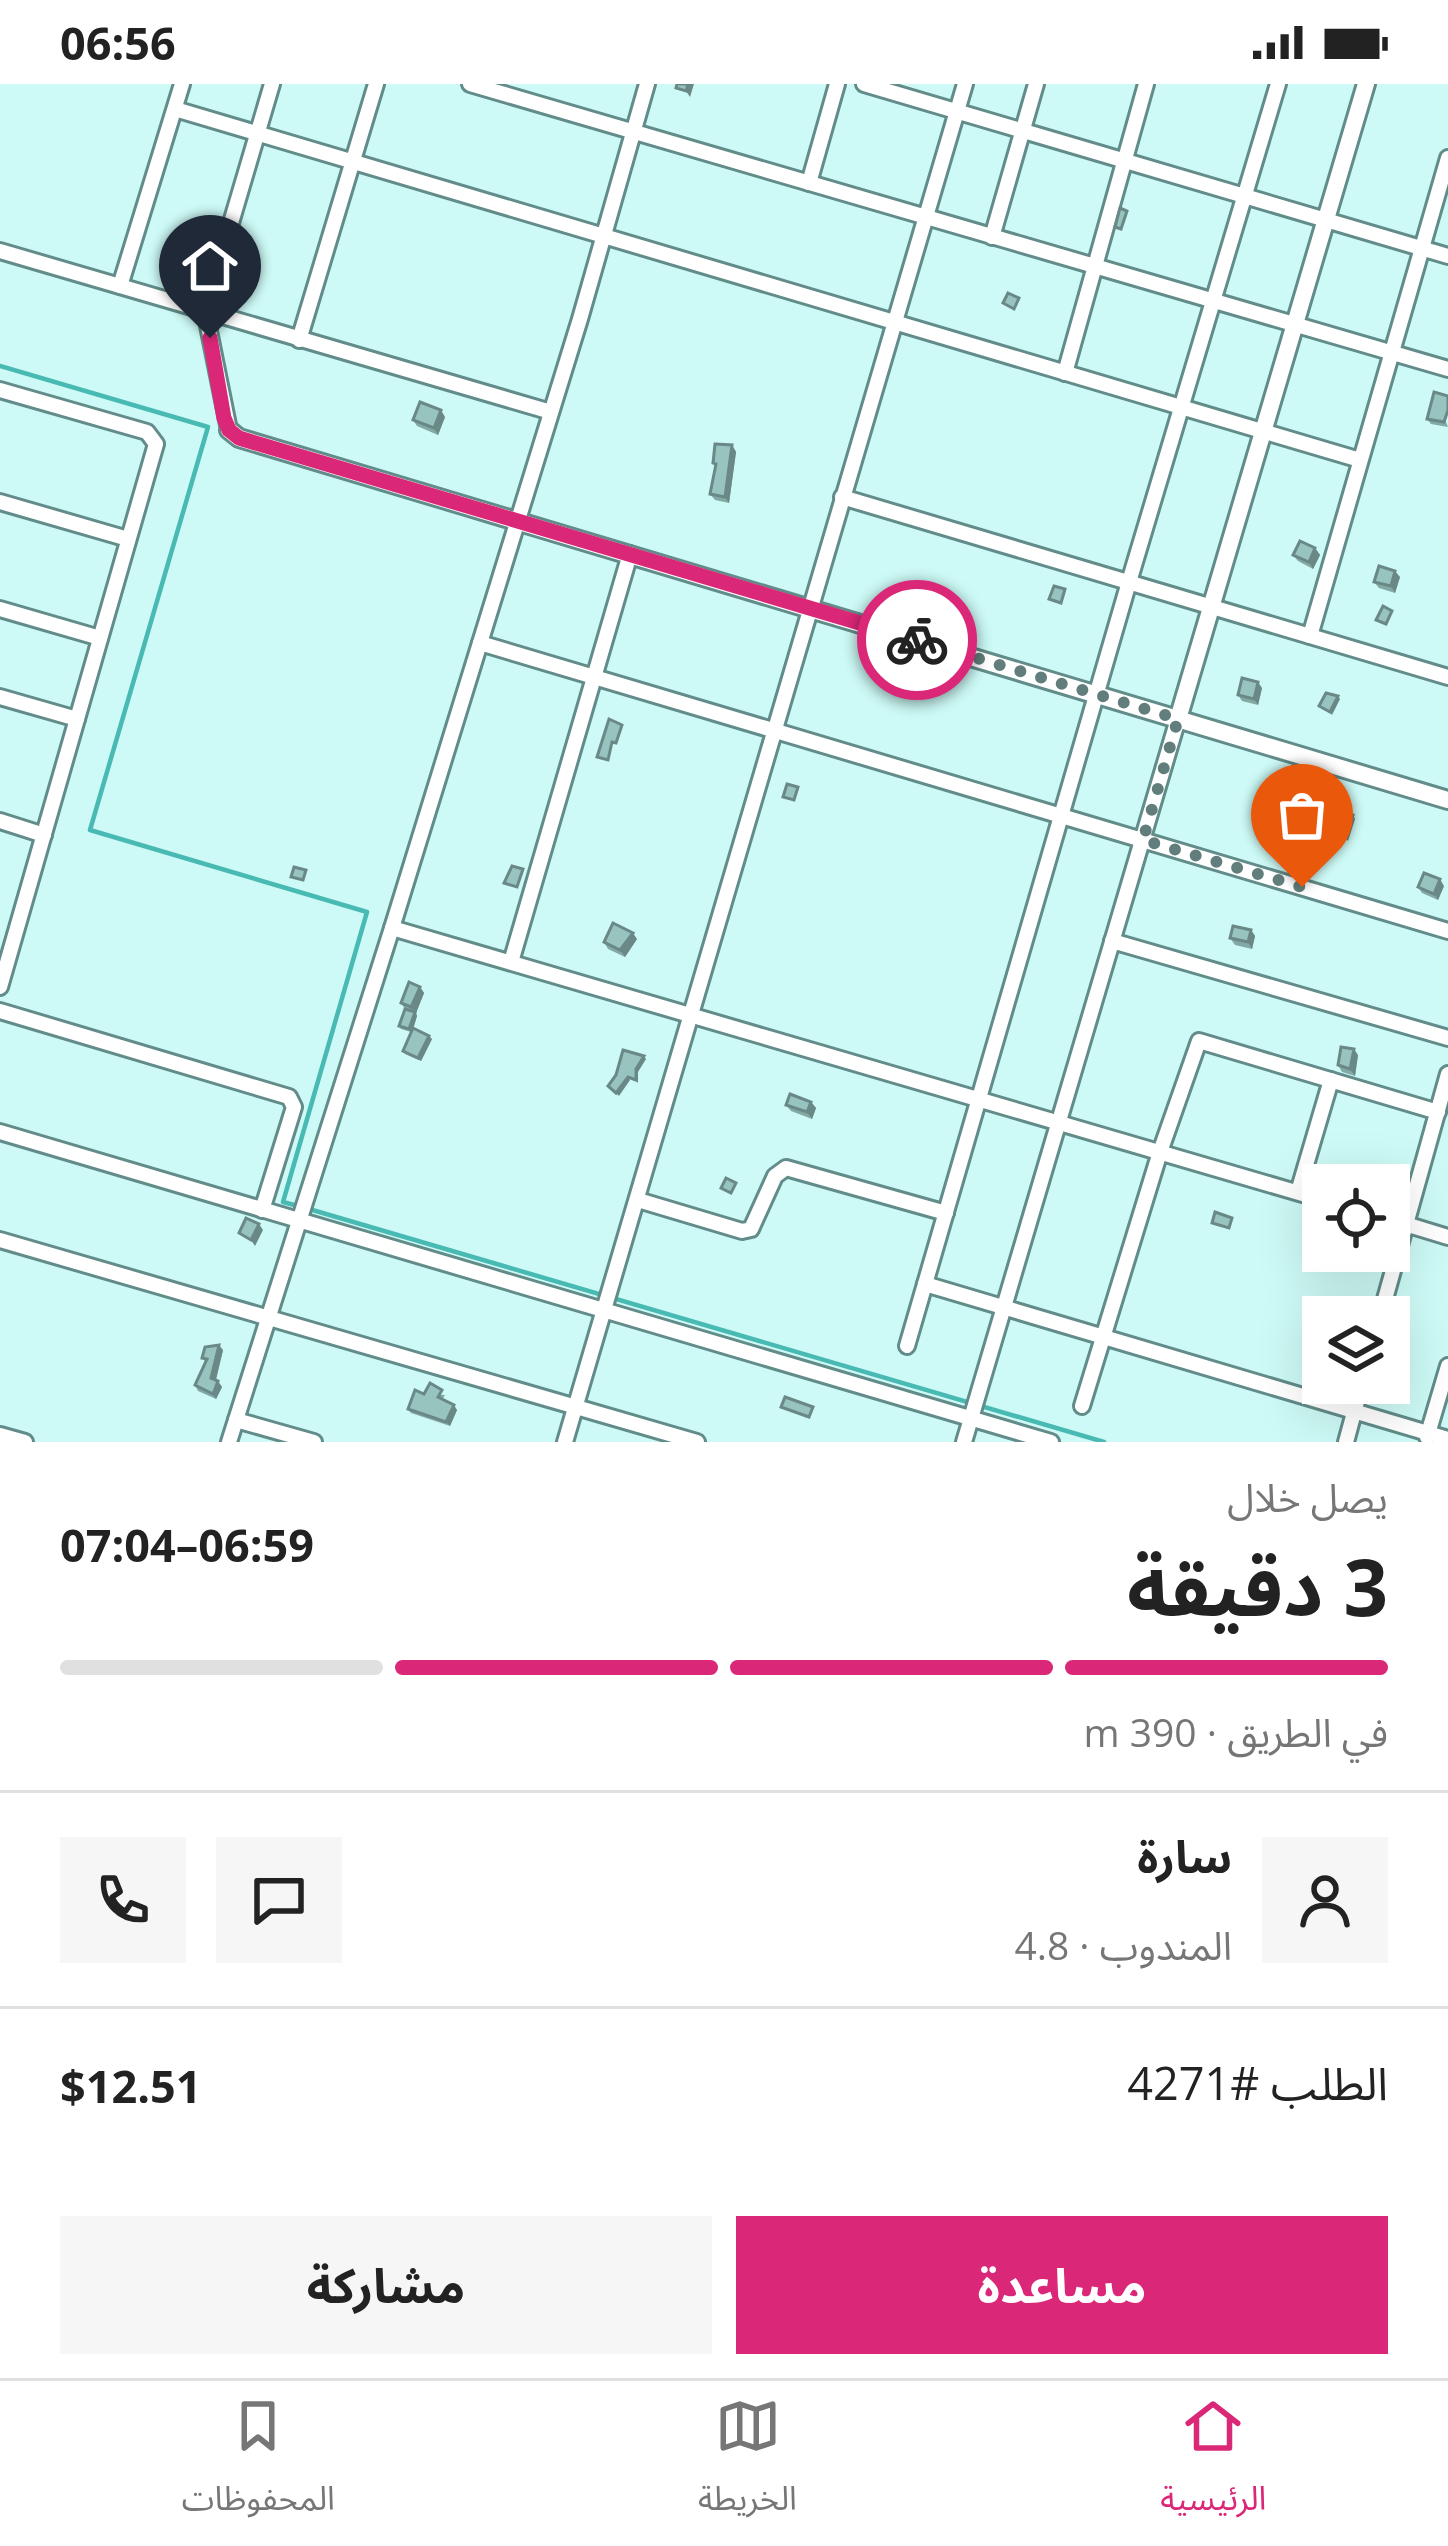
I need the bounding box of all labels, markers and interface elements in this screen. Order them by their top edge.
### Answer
text: 06:56 [60,12,176,73]
pin [159,215,261,338]
icon: home [177,233,243,299]
courier [857,580,977,700]
icon: bike [884,607,950,673]
pin [1251,764,1353,887]
icon: bag [1269,782,1335,848]
map controls [1302,1164,1410,1404]
button: locate [1302,1164,1410,1272]
button: layers [1302,1296,1410,1404]
text: يصل خلال [1227,1470,1388,1523]
text: 06:59–07:04 [60,1514,314,1575]
text: 3 دقيقة [1127,1533,1388,1639]
text: في الطريق · 390 m [1084,1705,1388,1758]
text: سارة [1137,1825,1232,1886]
button: phone [60,1837,186,1963]
button: chat [216,1837,342,1963]
button: person [1262,1837,1388,1963]
text: المندوب · 4.8 [1014,1918,1232,1971]
text: الطلب #4271 [1127,2052,1388,2113]
text: $12.51 [60,2055,201,2116]
button: مشاركة [60,2216,712,2354]
button: مساعدة [736,2216,1388,2354]
tab: المحفوظات [182,2393,335,2534]
tab: الخريطة [698,2393,797,2534]
tab: الرئيسية [1160,2393,1266,2534]

